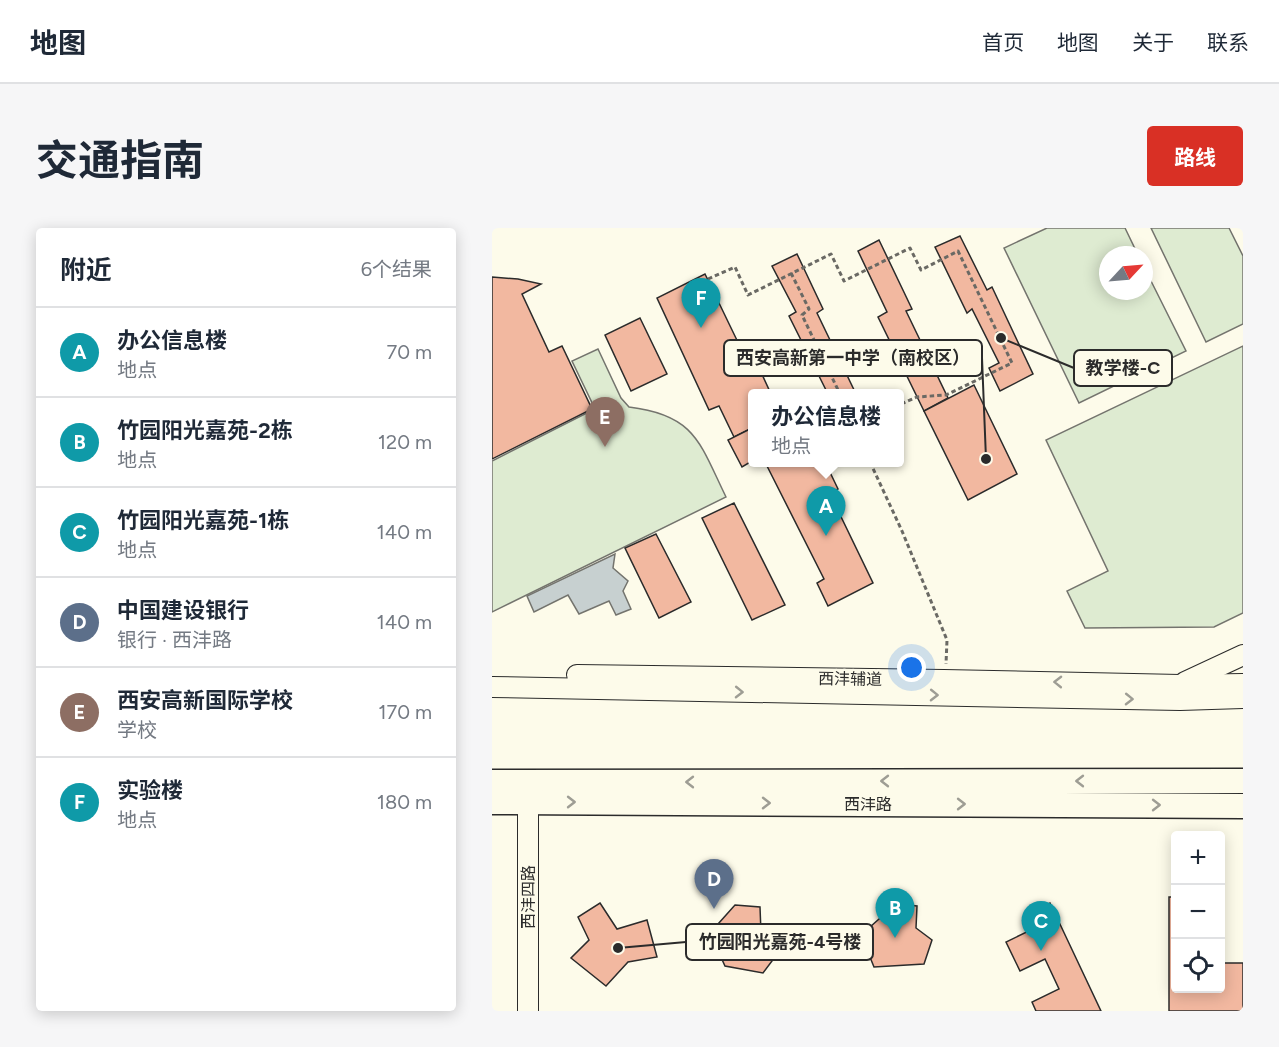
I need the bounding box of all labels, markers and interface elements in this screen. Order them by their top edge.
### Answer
text: 地图 [30,26,86,60]
text: 首页 [982,30,1024,55]
text: 地图 [1057,30,1099,55]
text: 关于 [1132,30,1174,55]
text: 联系 [1207,30,1249,55]
button: 路线 [1147,126,1243,186]
text: 交通指南 [36,135,204,186]
north arrow [1099,246,1153,300]
text: 附近 [60,254,112,286]
text: 6个结果 [361,257,432,281]
pin: F [682,279,720,328]
text: 办公信息楼 [117,327,227,354]
text: A [72,340,87,364]
text: 70 m [386,340,432,364]
callout: 西安高新第一中学（南校区） [724,340,982,376]
text: 西安高新第一中学（南校区） [736,347,970,369]
callout: 教学楼-C [1074,350,1172,386]
text: 教学楼-C [1086,357,1160,379]
text: 地点 [117,358,157,382]
popup [748,389,904,467]
pin: E [586,398,624,447]
text: 办公信息楼 [771,403,881,430]
text: 竹园阳光嘉苑-2栋 [117,417,293,444]
text: B [73,430,86,454]
text: 120 m [378,430,432,454]
text: 地点 [771,434,811,458]
text: 地点 [117,448,157,472]
pin: A [806,486,846,536]
text: 竹园阳光嘉苑-1栋 [117,507,289,534]
text: C [72,520,87,544]
text: 140 m [377,520,432,544]
text: 地点 [117,538,157,562]
text: 中国建设银行 [117,597,249,624]
text: D [73,610,87,634]
text: 140 m [377,610,432,634]
text: 银行 · 西沣路 [117,628,232,652]
your location [897,653,926,682]
street label: 西沣辅道 [818,669,882,689]
one-way arrow [1054,676,1063,689]
one-way arrow [735,686,744,698]
text: 西安高新国际学校 [117,687,293,714]
one-way arrow [930,689,939,702]
one-way arrow [1125,693,1134,705]
text: E [74,700,85,724]
text: 170 m [378,700,432,724]
text: 学校 [117,718,157,742]
one-way arrow [880,775,889,787]
one-way arrow [1075,775,1084,787]
one-way arrow [685,776,694,788]
text: 实验楼 [117,777,183,804]
text: F [74,790,85,814]
text: 180 m [377,790,432,814]
street label: 西沣路 [844,795,892,814]
one-way arrow [567,796,576,808]
one-way arrow [762,797,771,809]
one-way arrow [957,798,966,810]
one-way arrow [1152,799,1161,811]
text: 地点 [117,808,157,832]
map controls [1171,831,1225,993]
button: + [1171,831,1225,885]
pin: D [694,860,734,909]
street label: 西沣四路 [519,865,538,929]
button: − [1171,885,1225,939]
pin: B [876,888,914,938]
pin: C [1022,902,1060,951]
callout: 竹园阳光嘉苑-4号楼 [686,924,873,960]
text: 竹园阳光嘉苑-4号楼 [699,931,861,953]
button: locate [1171,939,1225,993]

